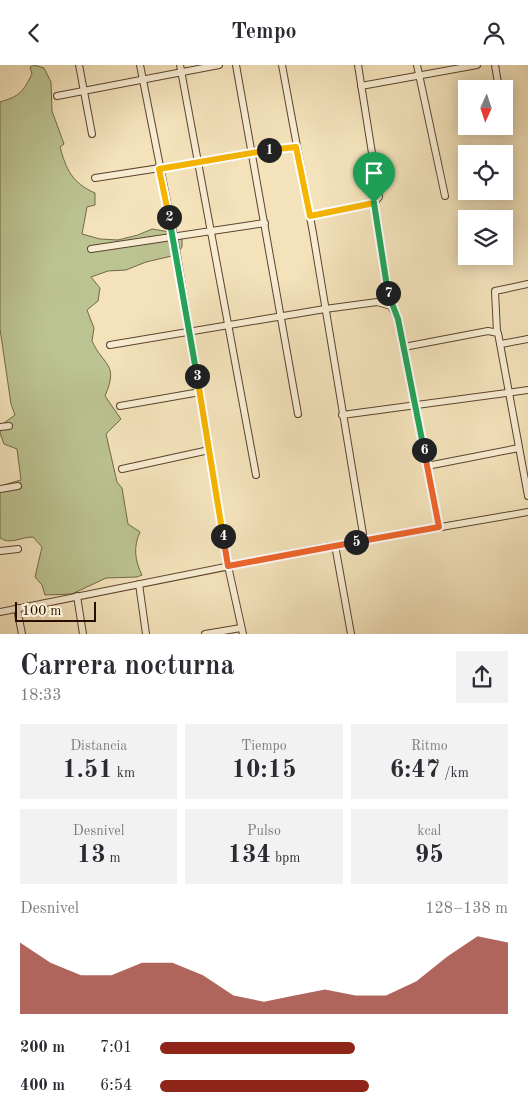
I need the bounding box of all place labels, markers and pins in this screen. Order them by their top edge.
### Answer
pin: 1 [256,137,282,163]
pin [353,152,395,203]
pin: 2 [156,205,182,229]
pin: 7 [376,281,400,305]
pin: 3 [184,363,210,389]
pin: 6 [412,437,436,463]
pin: 4 [210,523,236,549]
pin: 5 [344,529,368,555]

